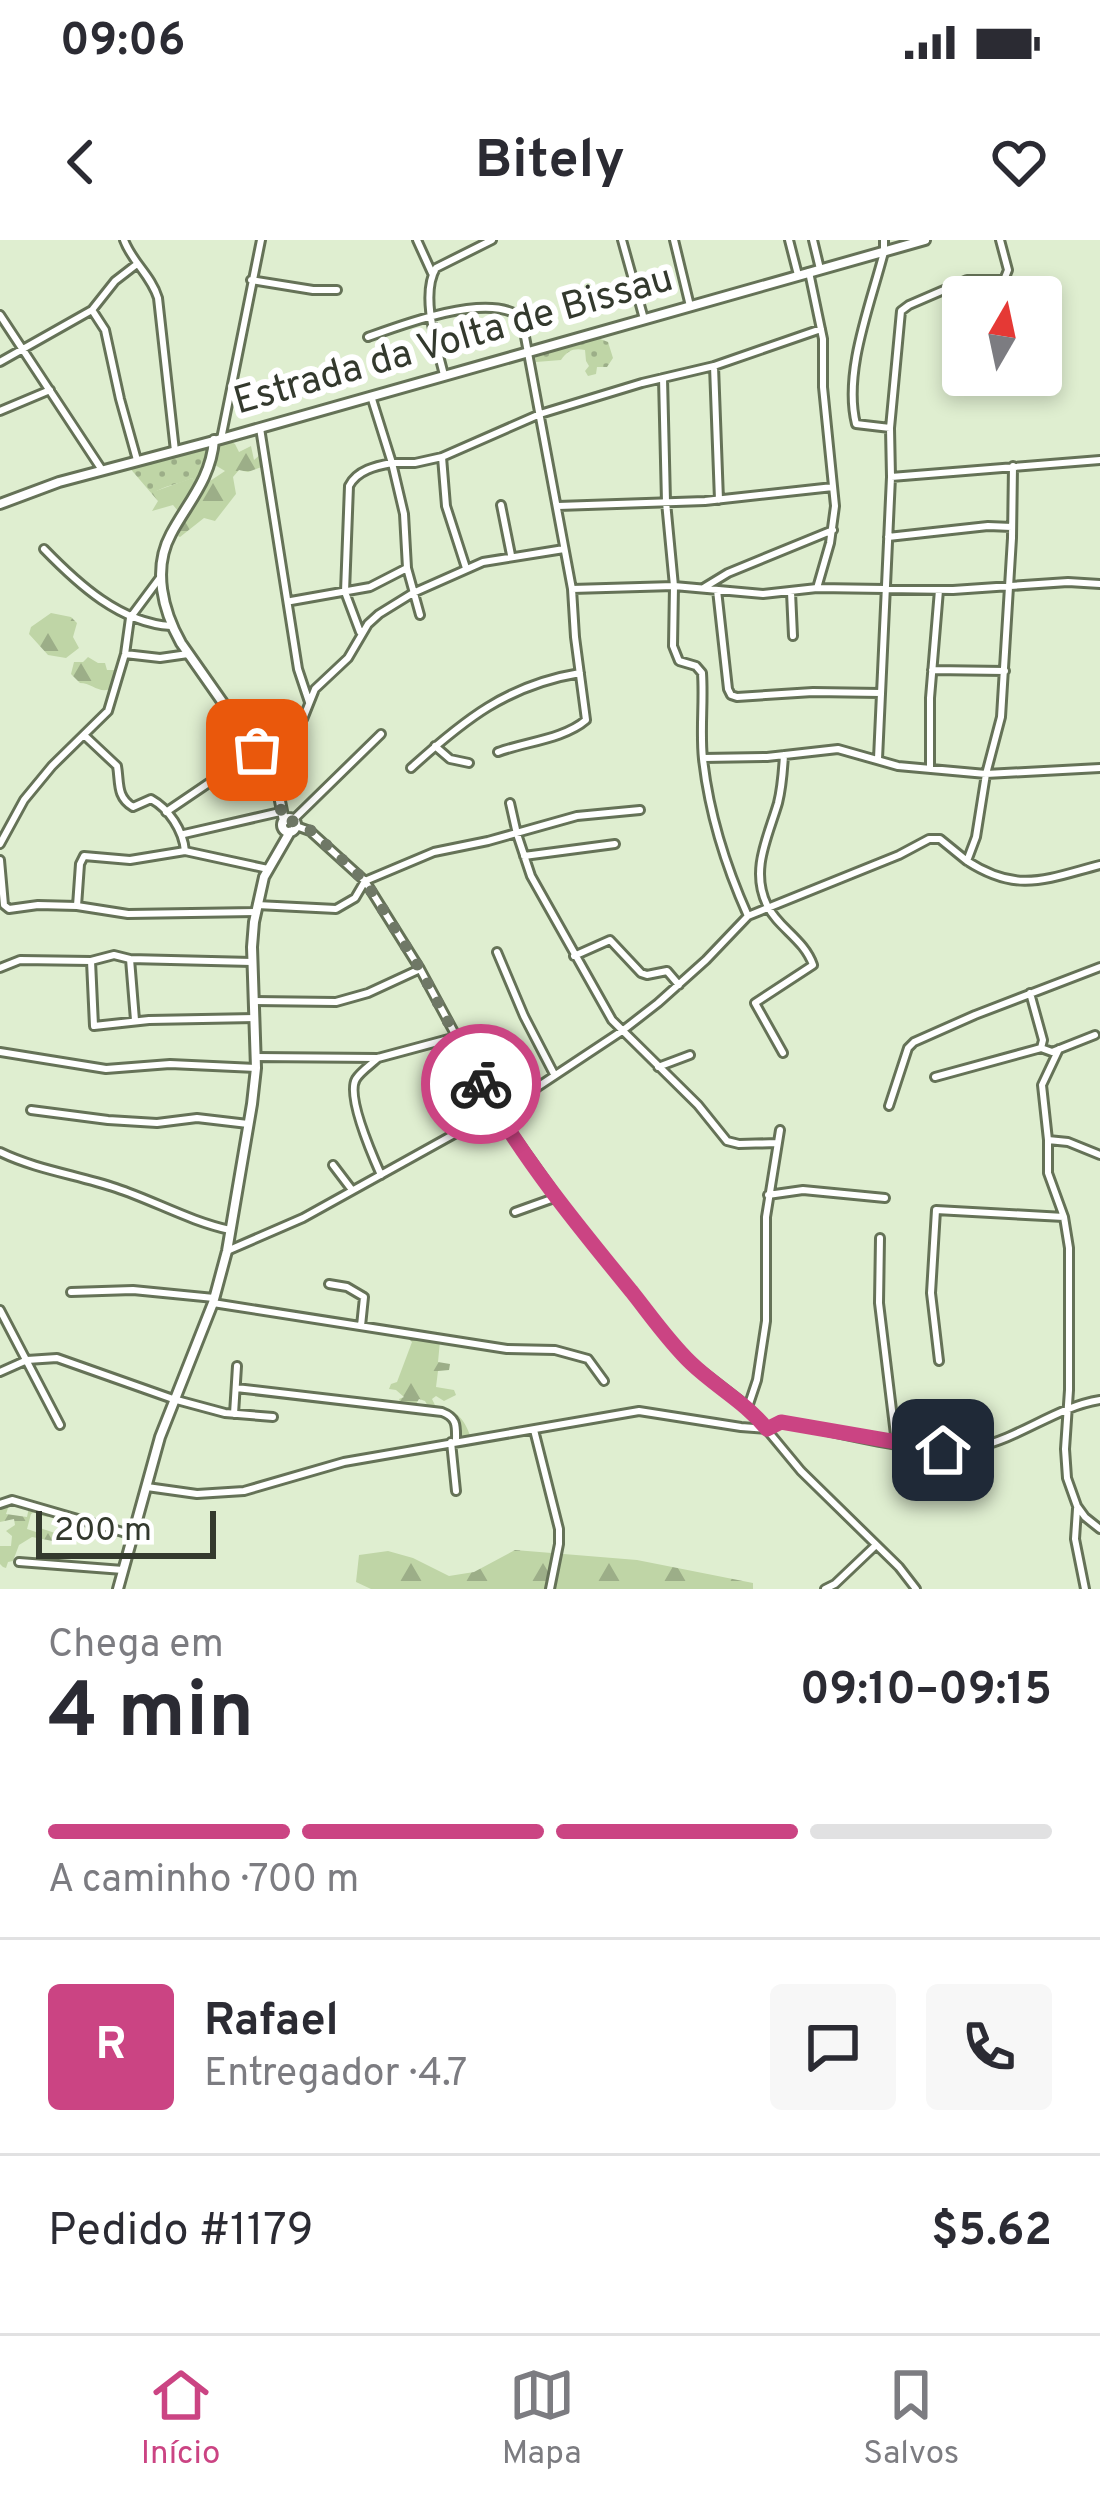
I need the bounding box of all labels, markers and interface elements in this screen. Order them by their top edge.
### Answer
text: 09:06 [60,14,185,71]
text: Bitely [475,128,625,197]
icon: back [48,129,114,195]
icon: heart [986,129,1052,195]
street label: Estrada da Volta de Bissau [229,256,679,428]
north arrow [942,276,1062,396]
map controls [942,276,1062,396]
pin [206,699,308,801]
icon: bag [224,717,290,783]
courier [421,1024,541,1144]
icon: bike [448,1051,514,1117]
pin [892,1399,994,1501]
icon: home [910,1417,976,1483]
scale bar [36,1505,216,1558]
text: 200 m [54,1511,152,1553]
text: Chega em [48,1622,224,1671]
text: 09:10–09:15 [800,1663,1052,1720]
text: 4 min [48,1666,254,1765]
text: A caminho · 700 m [48,1857,359,1906]
button: chat [770,1984,896,2110]
button: phone [926,1984,1052,2110]
text: Rafael [204,1994,339,2051]
text: R [95,2018,127,2075]
text: Entregador · 4.7 [204,2051,467,2100]
text: Pedido #1179 [48,2204,314,2261]
text: $5.62 [931,2204,1052,2261]
tab: Início [141,2362,220,2476]
tab: Mapa [502,2362,582,2476]
tab: Salvos [863,2362,959,2476]

